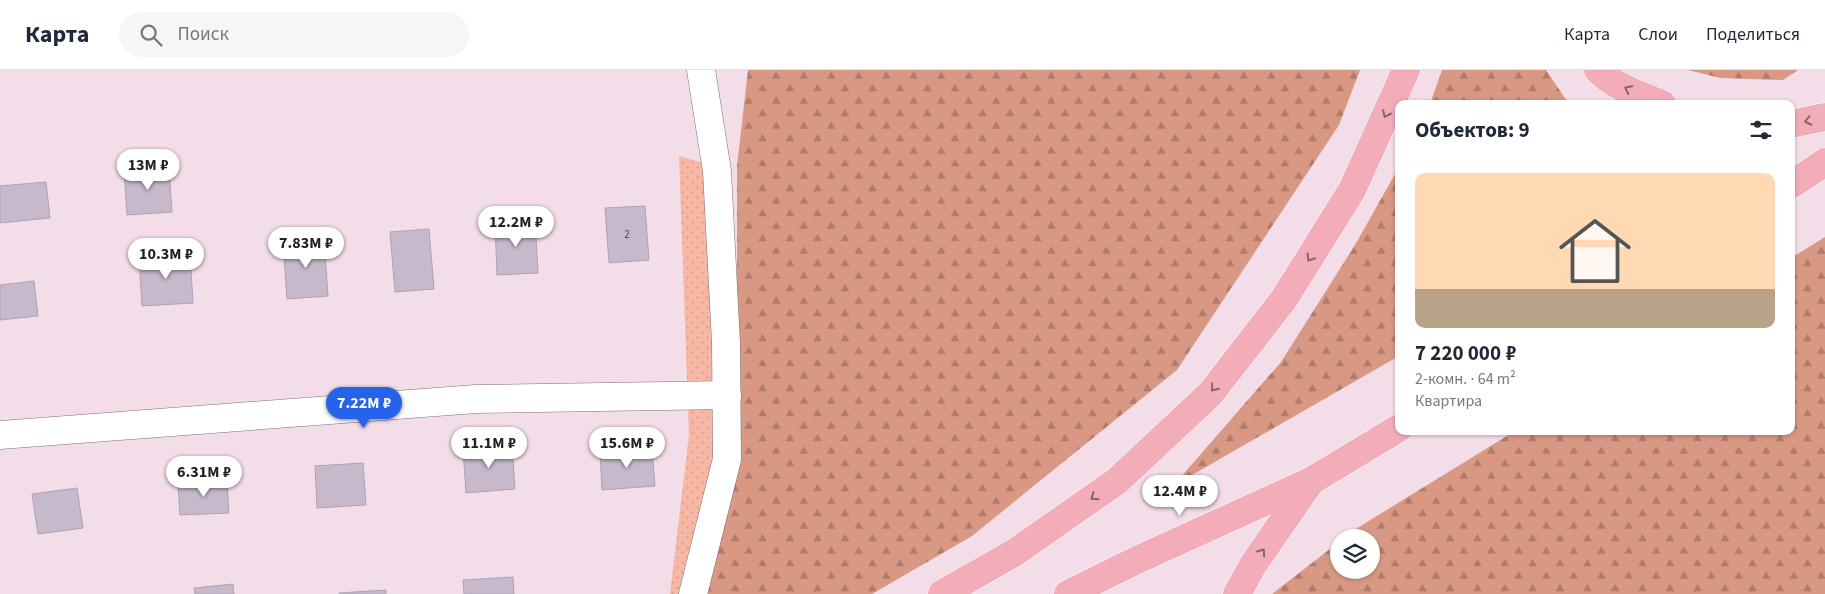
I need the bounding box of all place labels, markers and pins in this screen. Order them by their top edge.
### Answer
pin: 13M ₽ [113,148,183,191]
pin: 12.2M ₽ [470,206,562,248]
pin: 7.83M ₽ [260,226,352,269]
pin: 10.3M ₽ [120,238,212,280]
pin: 7.22M ₽ [318,386,410,429]
pin: 11.1M ₽ [443,426,535,469]
pin: 15.6M ₽ [581,426,673,469]
pin: 6.31M ₽ [158,456,250,498]
pin: 12.4M ₽ [1134,474,1226,517]

